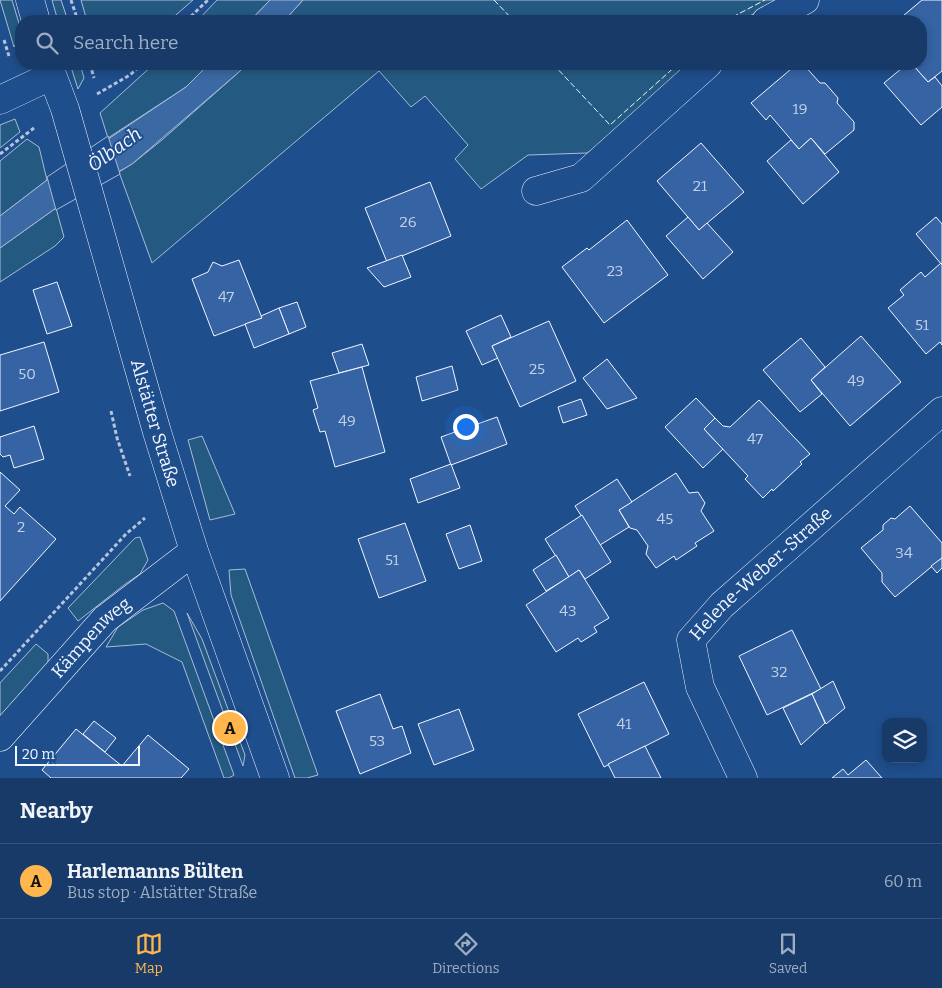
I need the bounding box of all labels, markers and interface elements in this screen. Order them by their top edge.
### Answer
search box [15,15,927,70]
icon: search [33,29,61,57]
text: Search here [73,31,178,54]
house number: 19 [793,100,807,118]
water label: Ölbach [83,122,146,177]
house number: 21 [693,177,707,195]
house number: 26 [400,213,417,231]
house number: 23 [607,262,623,280]
house number: 47 [218,288,235,306]
house number: 51 [915,316,929,334]
street label: Alstätter Straße [126,357,185,490]
house number: 25 [529,360,545,378]
house number: 50 [18,365,36,383]
house number: 49 [847,372,865,390]
house number: 49 [338,412,356,430]
your location [453,414,479,440]
house number: 47 [747,430,764,448]
street label: Helene-Weber-Straße [685,502,837,645]
house number: 45 [657,510,673,528]
house number: 2 [17,518,25,536]
house number: 34 [895,544,913,562]
house number: 51 [385,551,399,569]
street label: Kämpenweg [47,592,135,683]
house number: 43 [559,602,577,620]
house number: 32 [771,663,787,681]
pin: A [214,709,246,747]
house number: 41 [617,715,631,733]
map controls [882,718,927,763]
button: layers [882,718,927,763]
house number: 53 [369,732,385,750]
scale bar [15,743,140,766]
text: 20 m [22,746,55,763]
text: Nearby [20,798,93,824]
text: Harlemanns Bülten [67,860,243,883]
text: A [30,872,42,891]
text: 60 m [884,872,922,891]
text: Bus stop · Alstätter Straße [67,883,257,902]
tab: Map [135,930,163,977]
tab: Directions [432,930,500,977]
tab: Saved [769,930,807,977]

